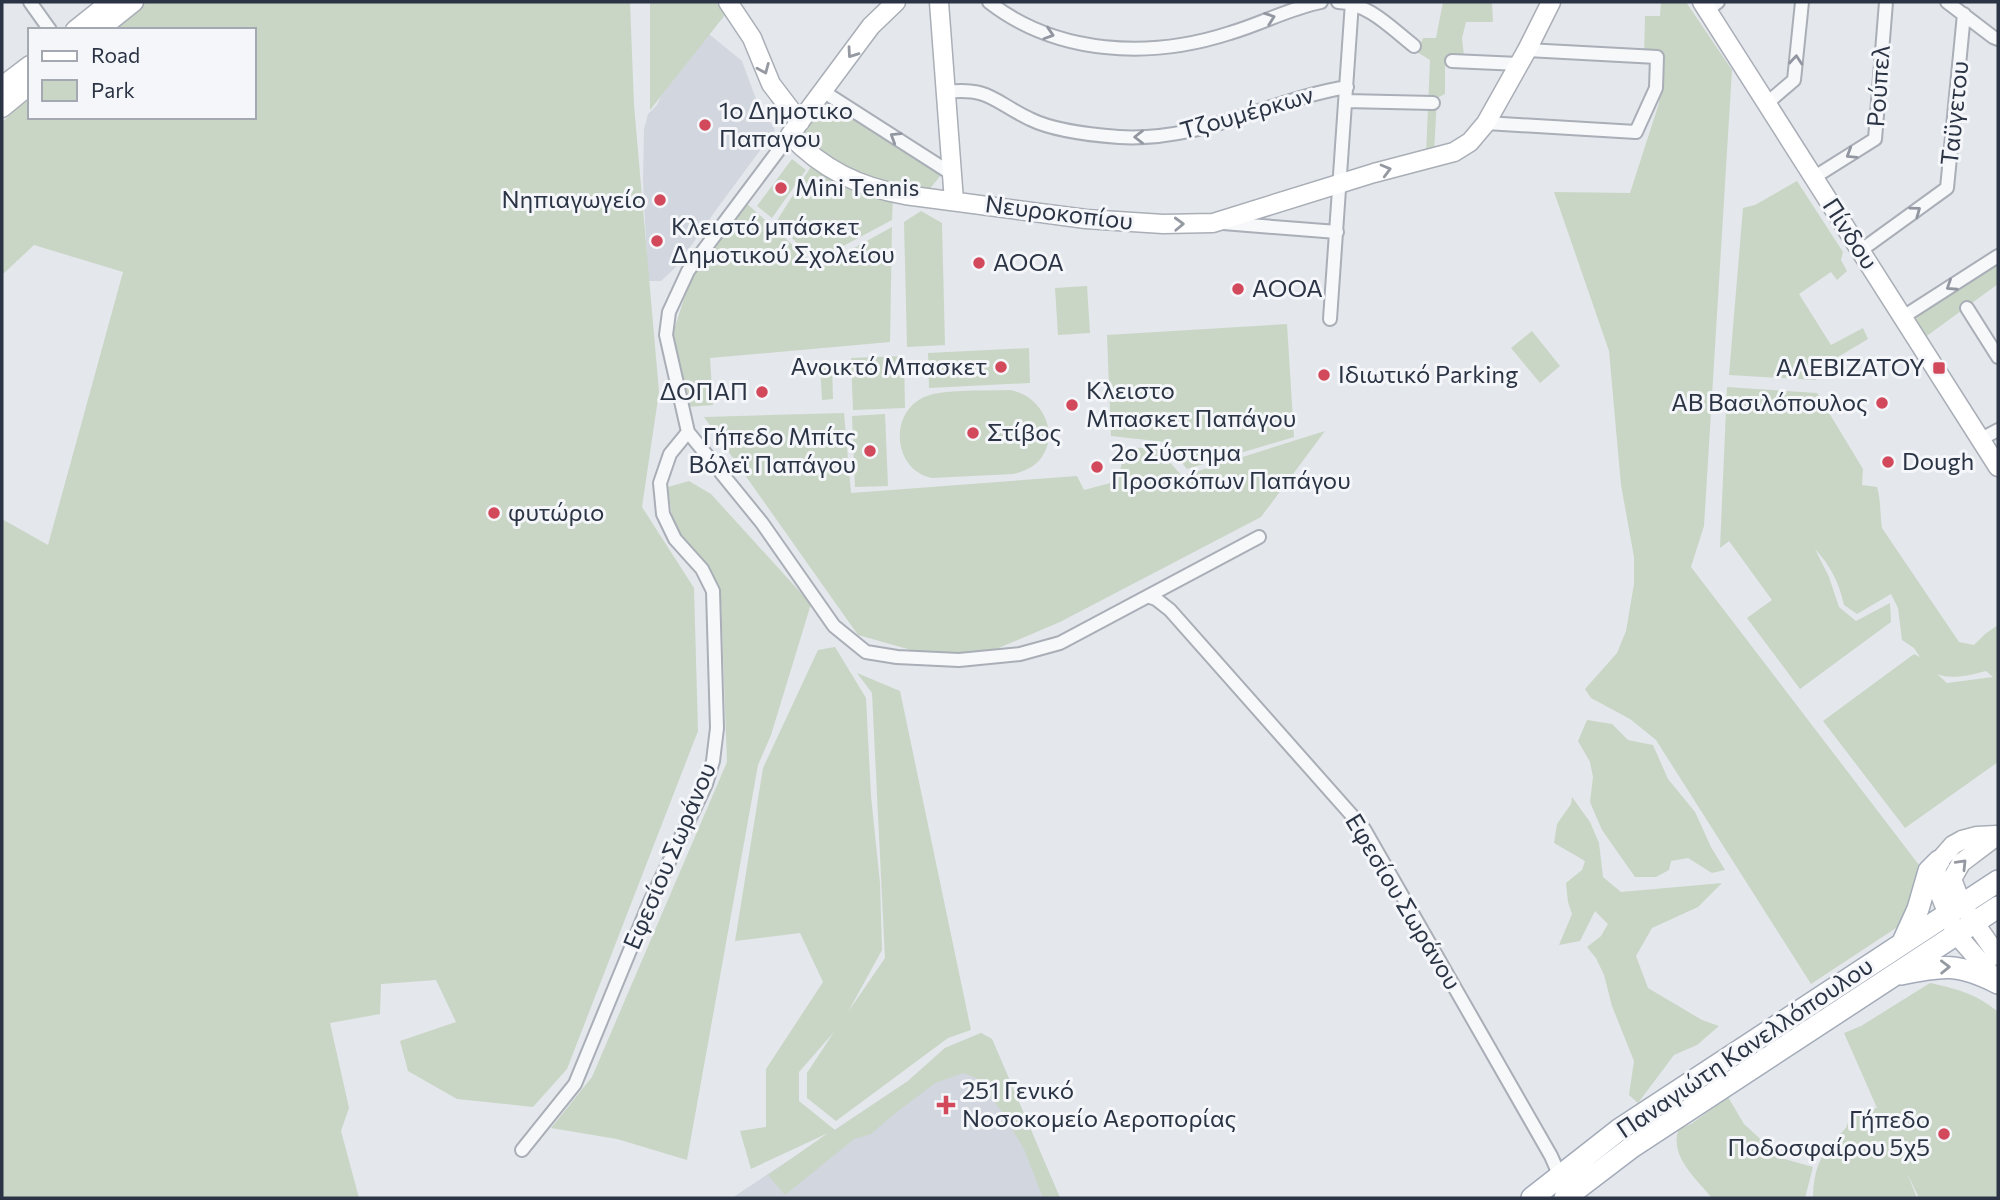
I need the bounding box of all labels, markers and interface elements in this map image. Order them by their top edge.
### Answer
one-way arrow [1263,12,1275,26]
one-way arrow [1042,25,1054,40]
legend [28,28,256,119]
text: Road [91,42,140,67]
street label: Ρούπελ [1860,44,1895,128]
one-way arrow [848,45,860,58]
one-way arrow [1788,54,1803,65]
street label: Ταϋγετου [1934,59,1973,166]
one-way arrow [756,62,770,74]
text: Park [91,77,135,102]
street label: Τζουμέρκων [1177,79,1316,144]
place label: 1ο Δημοτικο Παπαγου [719,95,853,152]
marker: 1ο Δημοτικο Παπαγου [697,117,713,133]
one-way arrow [1133,129,1144,145]
one-way arrow [889,133,902,146]
one-way arrow [1845,146,1858,159]
one-way arrow [1380,164,1392,178]
place label: Mini Tennis [795,172,919,201]
marker: Mini Tennis [773,180,789,196]
place label: Νηπιαγωγείο [501,184,646,213]
street label: Νευροκοπίου [984,188,1135,235]
marker: Νηπιαγωγείο [652,192,668,208]
street label: Πίνδου [1818,192,1885,274]
one-way arrow [1908,207,1921,219]
place label: Κλειστό μπάσκετ Δημοτικού Σχολείου [671,211,895,268]
one-way arrow [1173,216,1184,231]
marker: Κλειστό μπάσκετ Δημοτικού Σχολείου [649,233,665,249]
place label: ΑΟΟΑ [993,247,1064,276]
marker: ΑΟΟΑ [971,255,987,271]
place label: AOOA [1252,273,1323,302]
one-way arrow [1945,278,1958,291]
marker: AOOA [1230,281,1246,297]
place label: Ανοικτό Μπασκετ [790,351,987,380]
place label: ΑΛΕΒΙΖΑΤΟΥ [1776,352,1925,381]
marker: Ανοικτό Μπασκετ [993,359,1009,375]
place label: Ιδιωτικό Parking [1338,359,1518,388]
marker: ΑΛΕΒΙΖΑΤΟΥ [1931,360,1947,376]
marker: Ιδιωτικό Parking [1316,367,1332,383]
place label: Κλειστο Μπασκετ Παπάγου [1086,375,1296,432]
place label: ΔΟΠΑΠ [659,376,748,405]
marker: ΔΟΠΑΠ [754,384,770,400]
place label: ΑΒ Βασιλόπουλος [1671,387,1868,416]
marker: ΑΒ Βασιλόπουλος [1874,395,1890,411]
marker: Κλειστο Μπασκετ Παπάγου [1064,397,1080,413]
place label: Στίβος [987,417,1061,446]
place label: Γήπεδο Μπίτς Βόλεϊ Παπάγου [688,421,856,478]
marker: Στίβος [965,425,981,441]
place label: 2ο Σύστημα Προσκόπων Παπάγου [1111,437,1351,494]
marker: Γήπεδο Μπίτς Βόλεϊ Παπάγου [862,443,878,459]
place label: Dough [1902,446,1974,475]
marker: Dough [1880,454,1896,470]
marker: 2ο Σύστημα Προσκόπων Παπάγου [1089,459,1105,475]
place label: φυτώριο [508,497,604,526]
marker: φυτώριο [486,505,502,521]
street label: Εφεσίου Σωράνου [616,758,721,953]
street label: Εφεσίου Σωράνου [1340,808,1468,994]
one-way arrow [1953,860,1966,873]
street label: Παναγιώτη Κανελλόπουλου [1611,950,1878,1143]
one-way arrow [1940,959,1951,975]
place label: 251 Γενικό Νοσοκομείο Αεροπορίας [962,1075,1236,1132]
marker: 251 Γενικό Νοσοκομείο Αεροπορίας [936,1095,956,1115]
place label: Γήπεδο Ποδοσφαίρου 5χ5 [1728,1104,1930,1161]
marker: Γήπεδο Ποδοσφαίρου 5χ5 [1936,1126,1952,1142]

